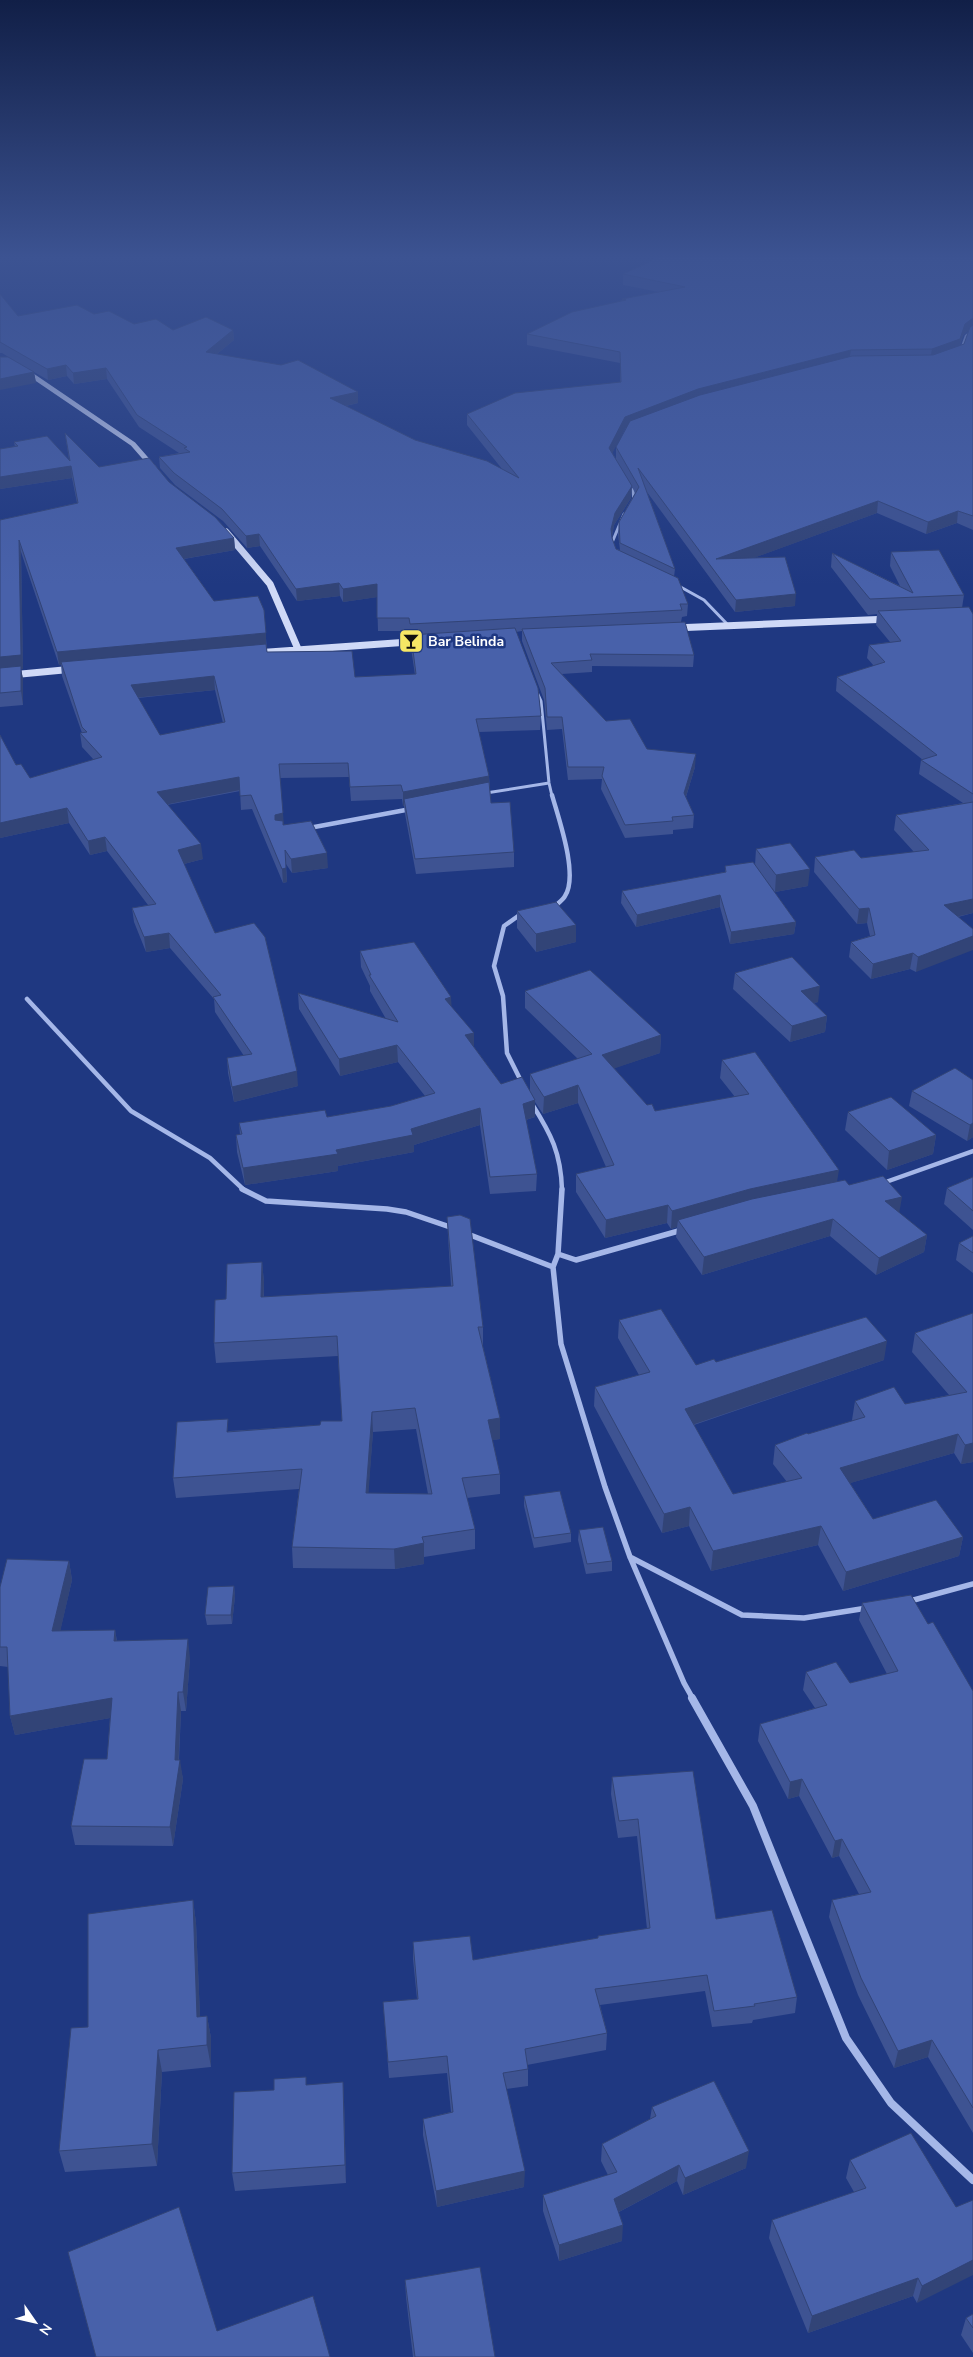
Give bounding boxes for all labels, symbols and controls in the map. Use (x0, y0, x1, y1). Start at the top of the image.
bar icon: Bar Belinda (398, 628, 424, 654)
place label: Bar Belinda (428, 632, 504, 651)
north arrow (10, 2297, 60, 2347)
text: N (35, 2319, 56, 2339)

